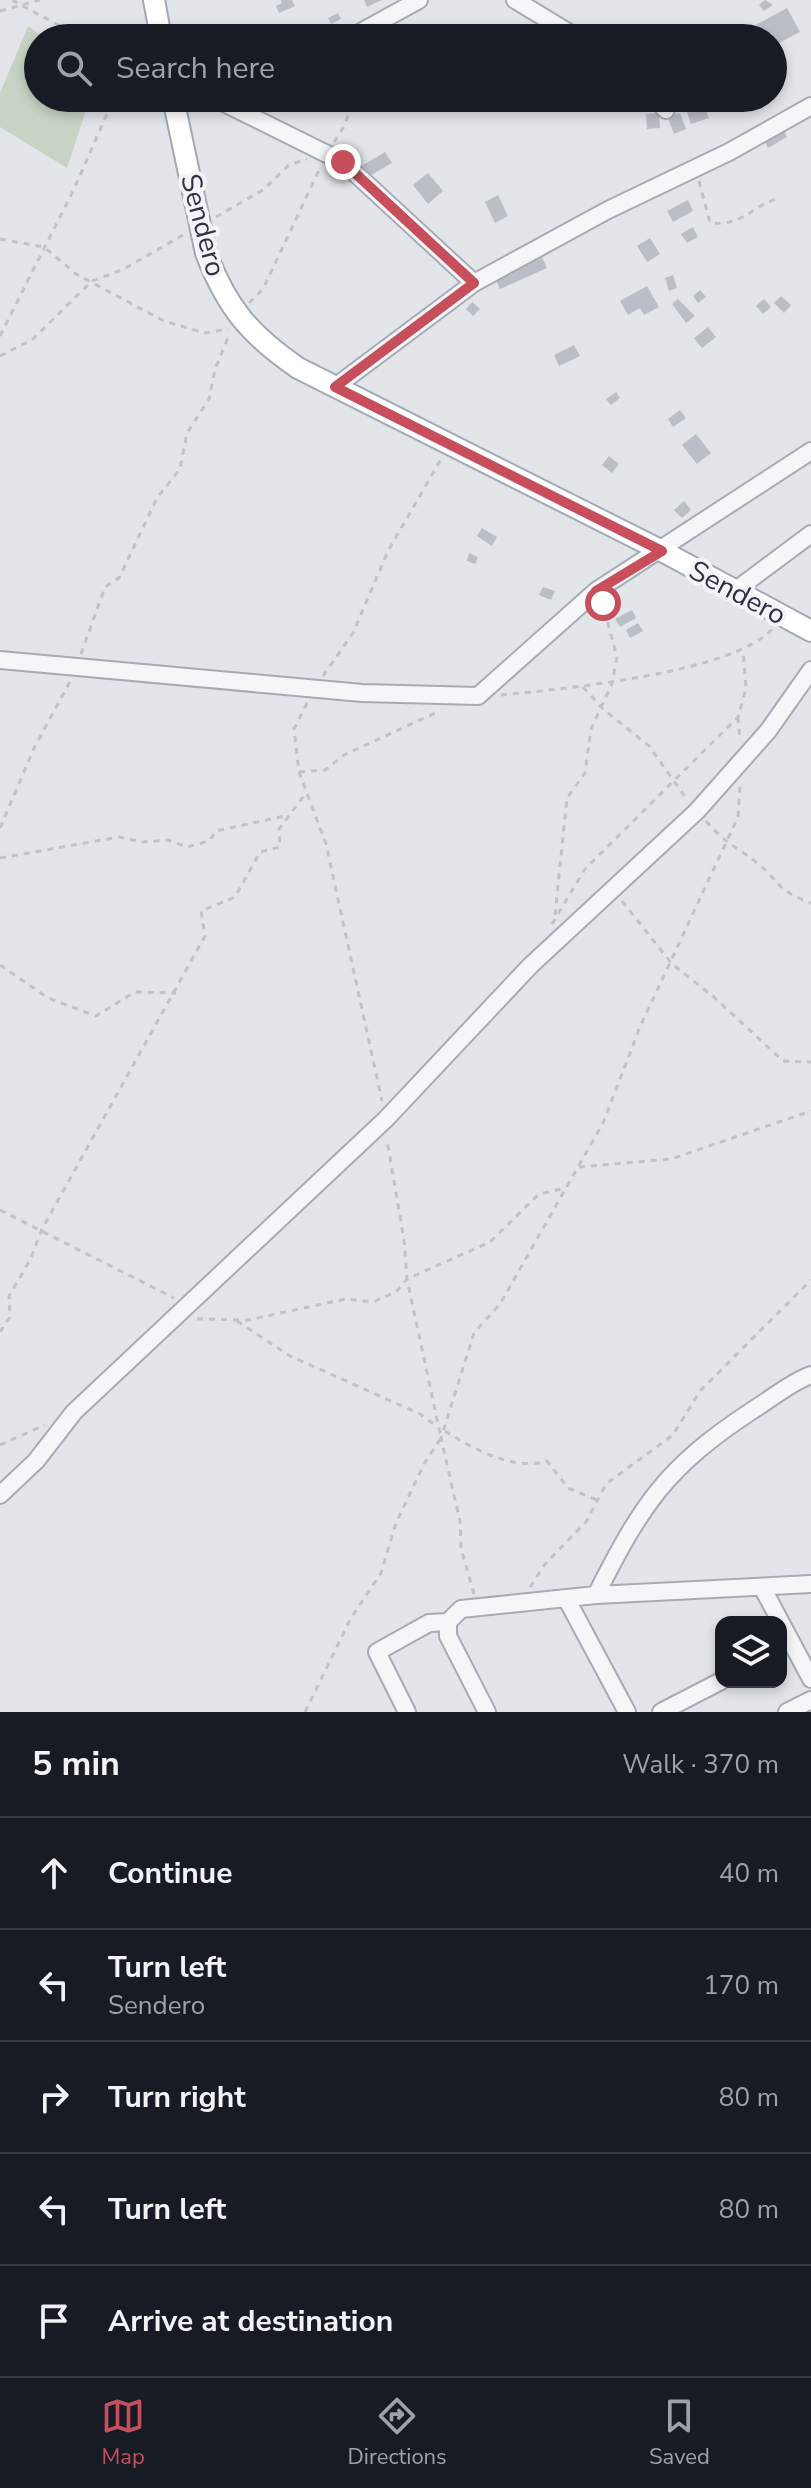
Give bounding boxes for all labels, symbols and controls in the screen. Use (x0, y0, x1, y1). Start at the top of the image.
search box (24, 24, 787, 112)
icon: search (52, 46, 96, 90)
text: Search here (116, 48, 275, 89)
route end (325, 144, 361, 180)
street label: Sendero (171, 170, 235, 281)
street label: Sendero (682, 552, 793, 634)
route start (585, 585, 621, 621)
map controls (715, 1616, 787, 1688)
button: layers (715, 1616, 787, 1688)
text: 5 min (32, 1741, 120, 1787)
text: Walk · 370 m (622, 1747, 779, 1782)
icon: ahead (32, 1851, 76, 1895)
text: Continue (108, 1853, 233, 1894)
text: 40 m (719, 1856, 779, 1891)
text: Turn left (108, 1947, 226, 1988)
icon: left (32, 1963, 76, 2007)
text: 170 m (703, 1968, 779, 2003)
text: Sendero (108, 1988, 205, 2023)
icon: right (32, 2075, 76, 2119)
text: Turn right (108, 2077, 246, 2118)
text: 80 m (719, 2080, 779, 2115)
icon: left (32, 2187, 76, 2231)
text: Turn left (108, 2189, 226, 2230)
text: 80 m (719, 2192, 779, 2227)
icon: arrive (32, 2299, 76, 2343)
text: Arrive at destination (108, 2301, 393, 2342)
tab: Map (101, 2394, 145, 2472)
tab: Directions (348, 2394, 447, 2472)
tab: Saved (649, 2394, 710, 2472)

